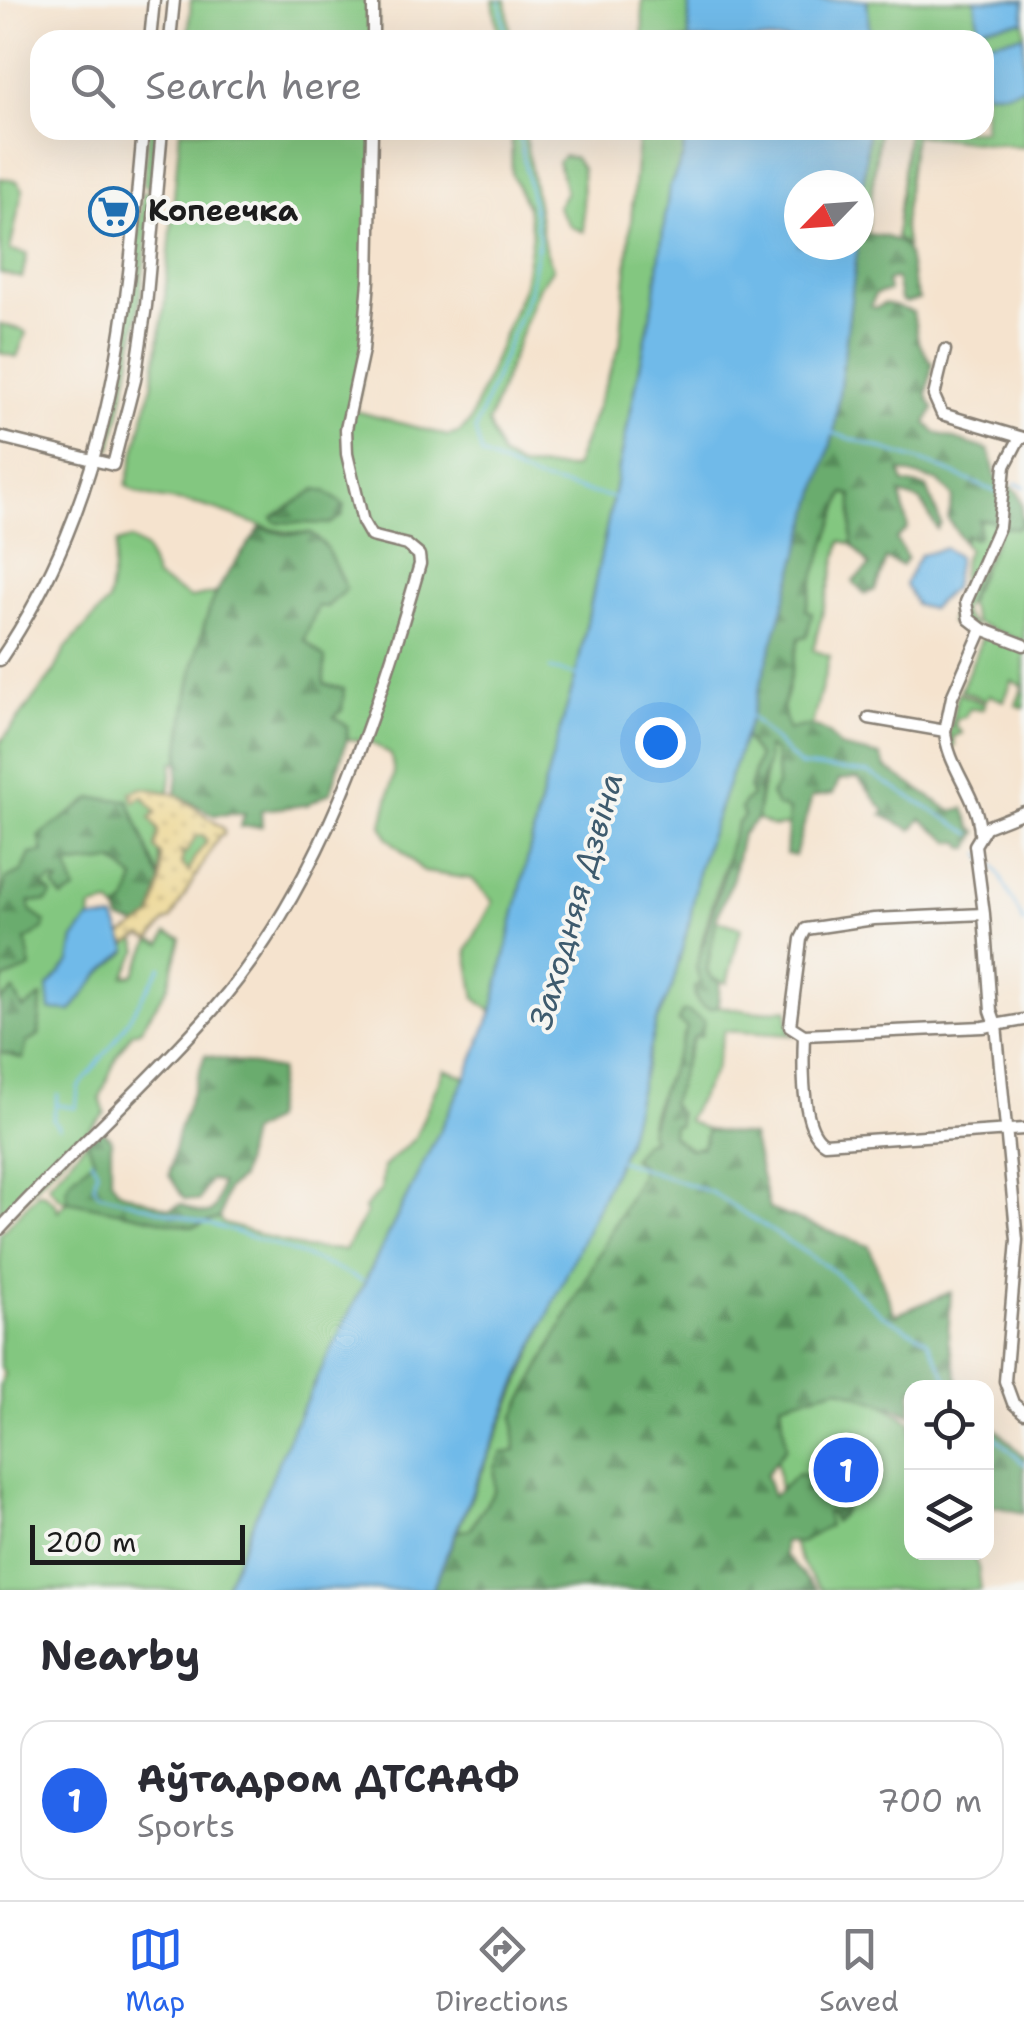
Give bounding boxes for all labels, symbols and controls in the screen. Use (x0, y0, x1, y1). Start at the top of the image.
search box (30, 30, 994, 140)
icon: search (65, 58, 120, 113)
text: Search here (145, 60, 362, 111)
north arrow (784, 170, 874, 260)
supermarket icon: Копеечка (87, 185, 139, 237)
place label: Копеечка (148, 190, 299, 231)
your location (635, 717, 686, 768)
water label: Заходняя Дзвіна (518, 768, 633, 1034)
map controls (904, 1380, 994, 1560)
button: locate (904, 1380, 994, 1470)
pin: 1 (814, 1432, 878, 1508)
button: layers (904, 1470, 994, 1560)
scale bar (30, 1520, 245, 1564)
text: 200 m (45, 1523, 136, 1561)
text: Nearby (40, 1627, 200, 1683)
text: Аўтадром ДТСААФ (137, 1753, 519, 1804)
text: 1 (67, 1779, 82, 1822)
text: 700 m (877, 1779, 982, 1822)
text: Sports (137, 1804, 235, 1847)
tab: Map (125, 1922, 185, 2020)
tab: Directions (436, 1922, 569, 2020)
tab: Saved (819, 1922, 899, 2020)

